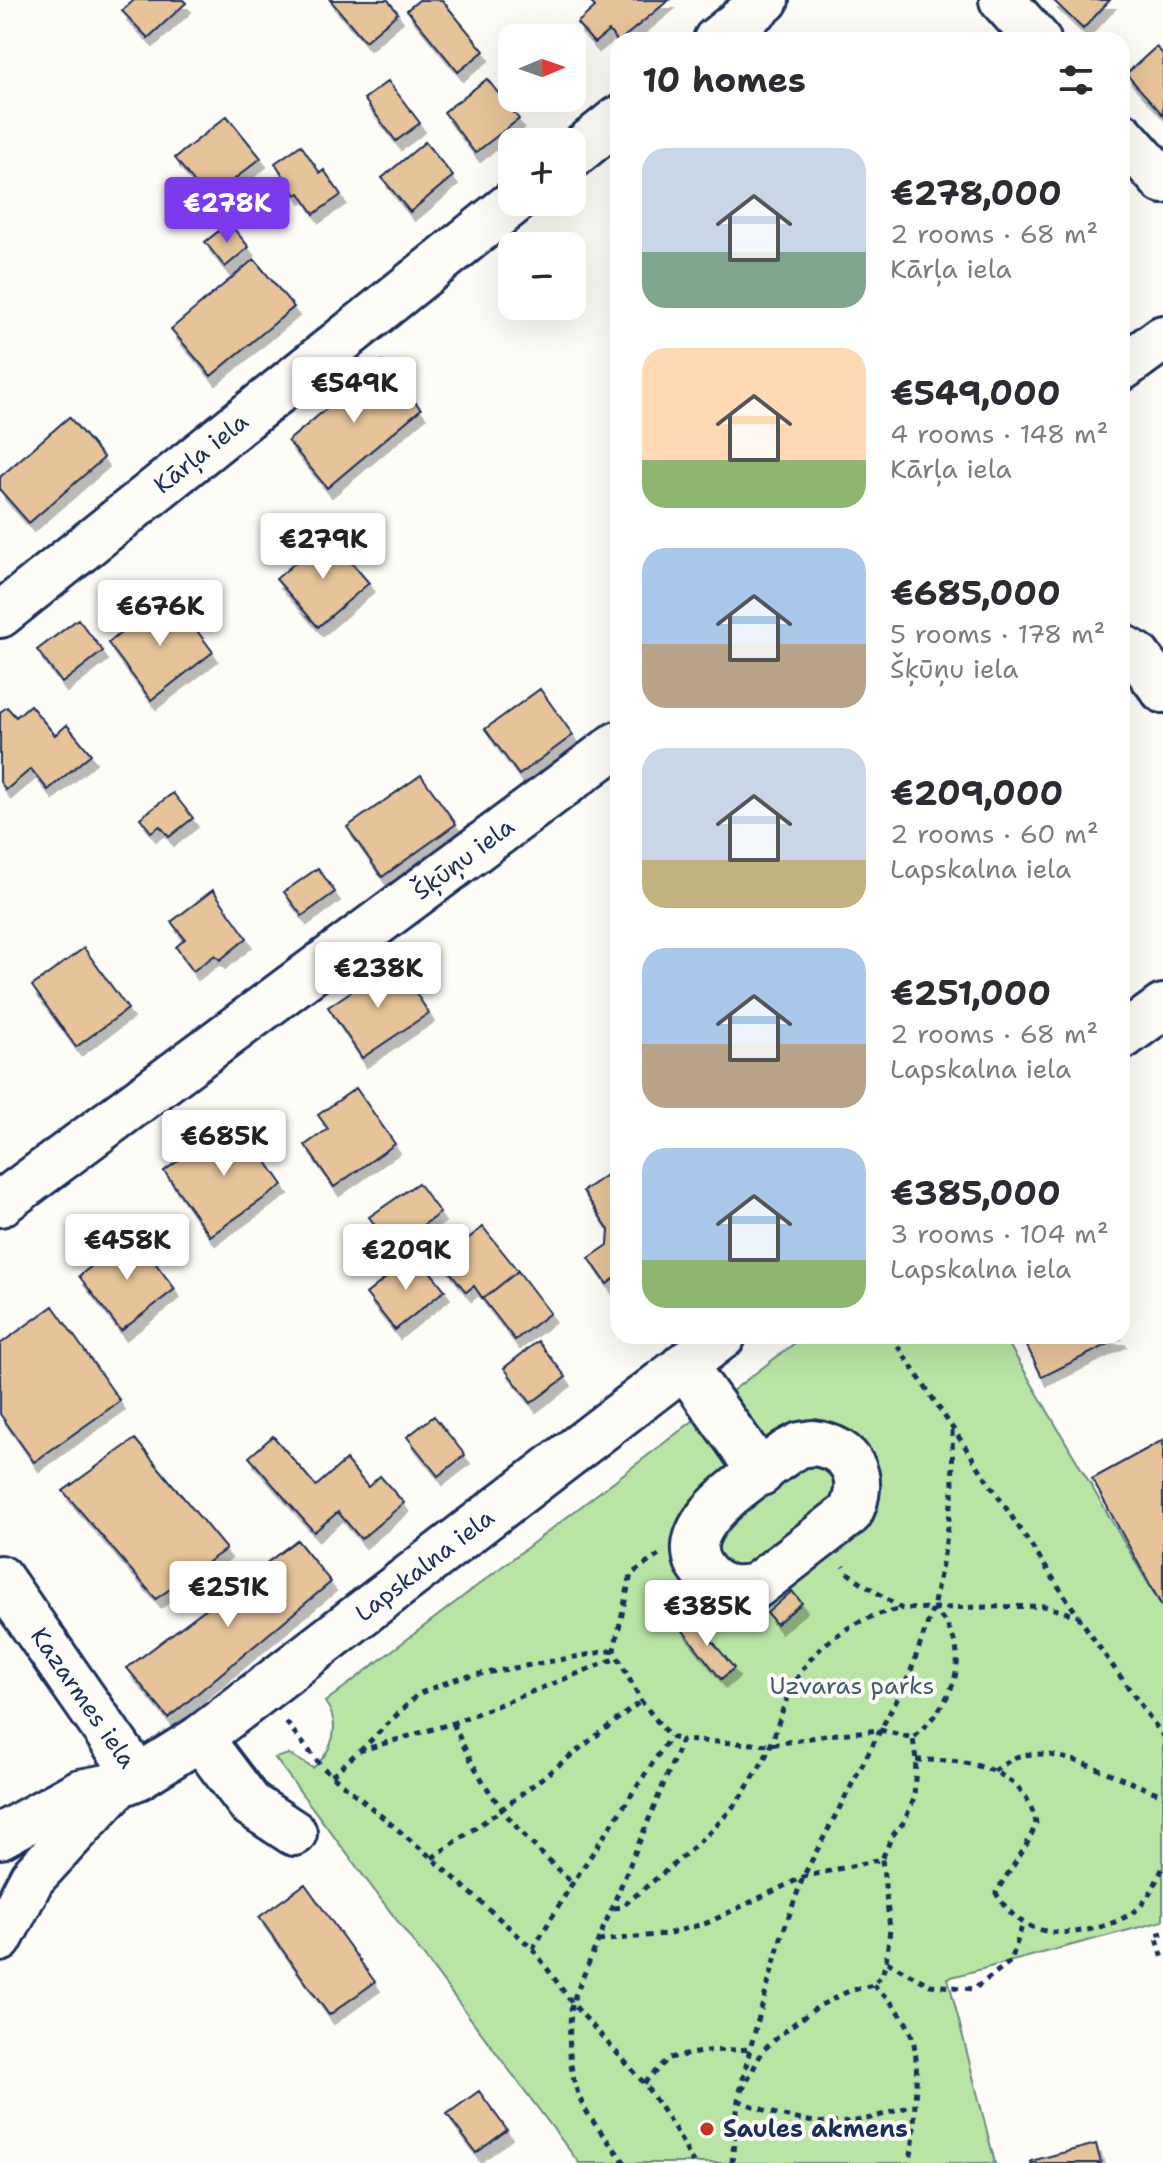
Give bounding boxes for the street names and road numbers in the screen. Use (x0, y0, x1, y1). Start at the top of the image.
street label: Kārļa iela (147, 406, 255, 501)
street label: Šķūņu iela (407, 811, 521, 907)
street label: Lapskalna iela (349, 1502, 501, 1629)
street label: Kazarmes iela (23, 1621, 143, 1775)

